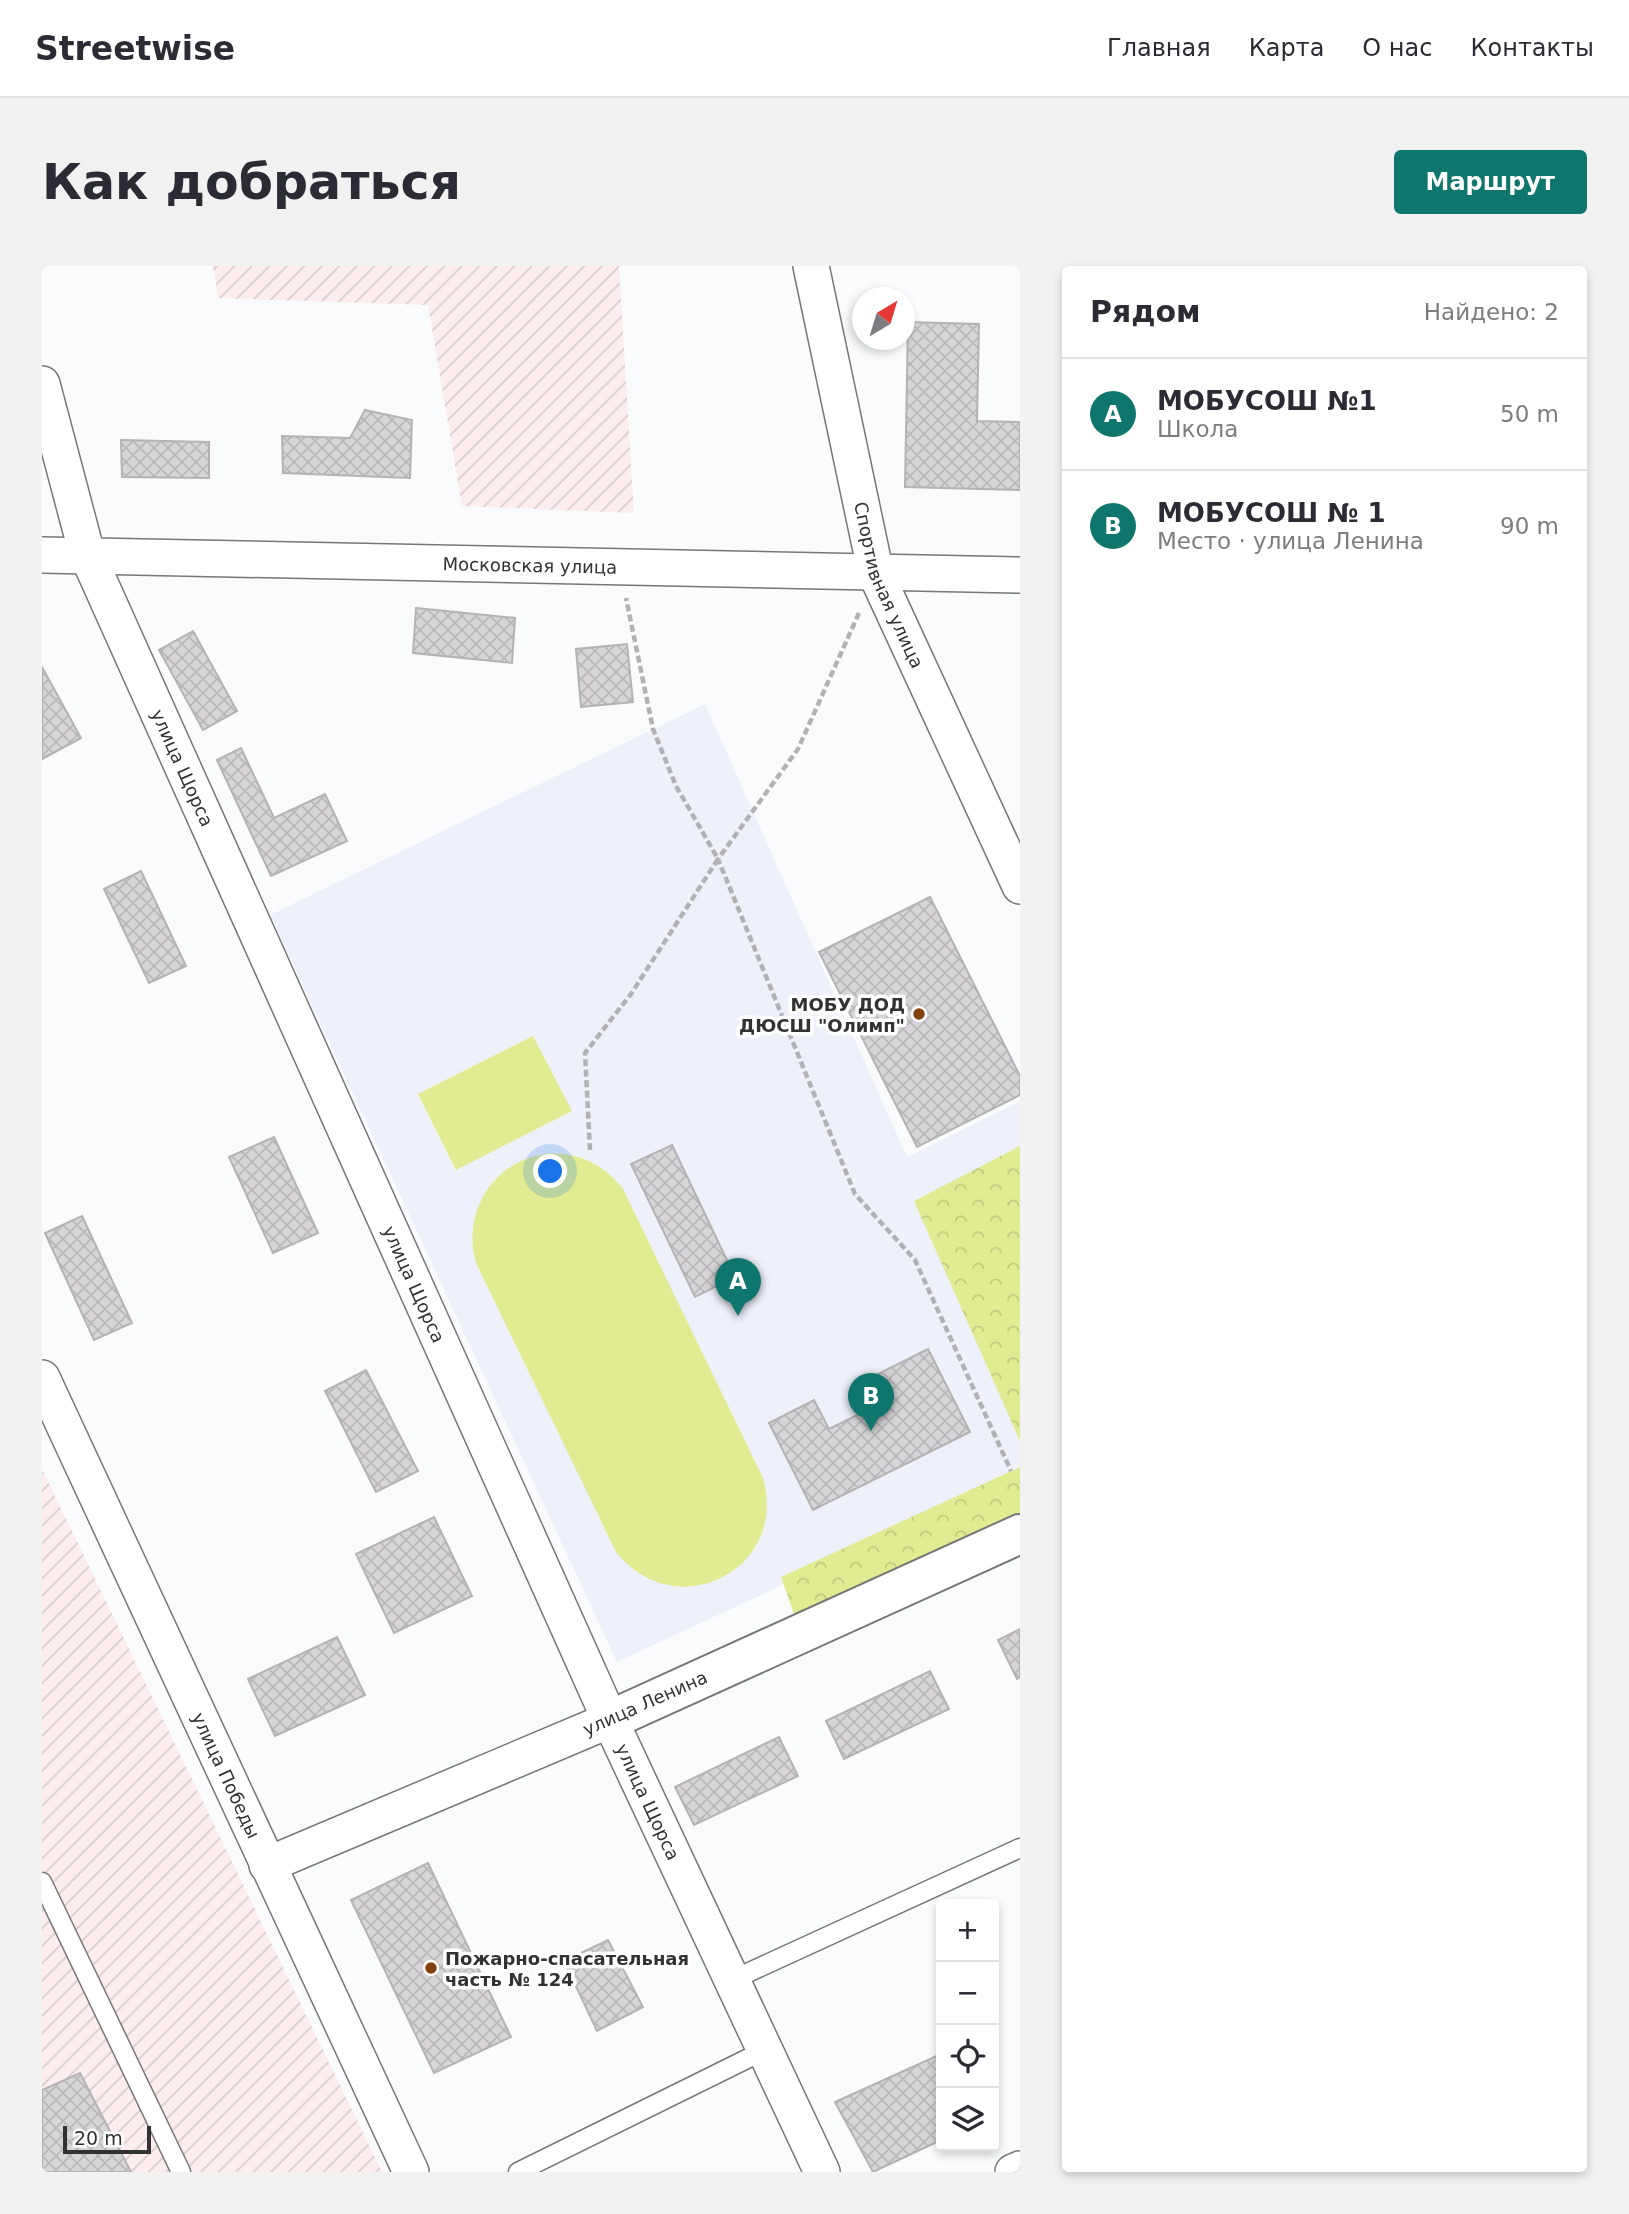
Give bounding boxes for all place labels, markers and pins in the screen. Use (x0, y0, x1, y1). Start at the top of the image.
place label: МОБУ ДОД ДЮСШ "Олимп" (739, 994, 905, 1036)
marker: МОБУ ДОД ДЮСШ "Олимп" (911, 1006, 927, 1022)
pin: A (715, 1258, 761, 1316)
pin: B (848, 1373, 894, 1431)
place label: Пожарно-спасательная часть № 124 (445, 1948, 689, 1990)
marker: Пожарно-спасательная часть № 124 (423, 1960, 439, 1976)

